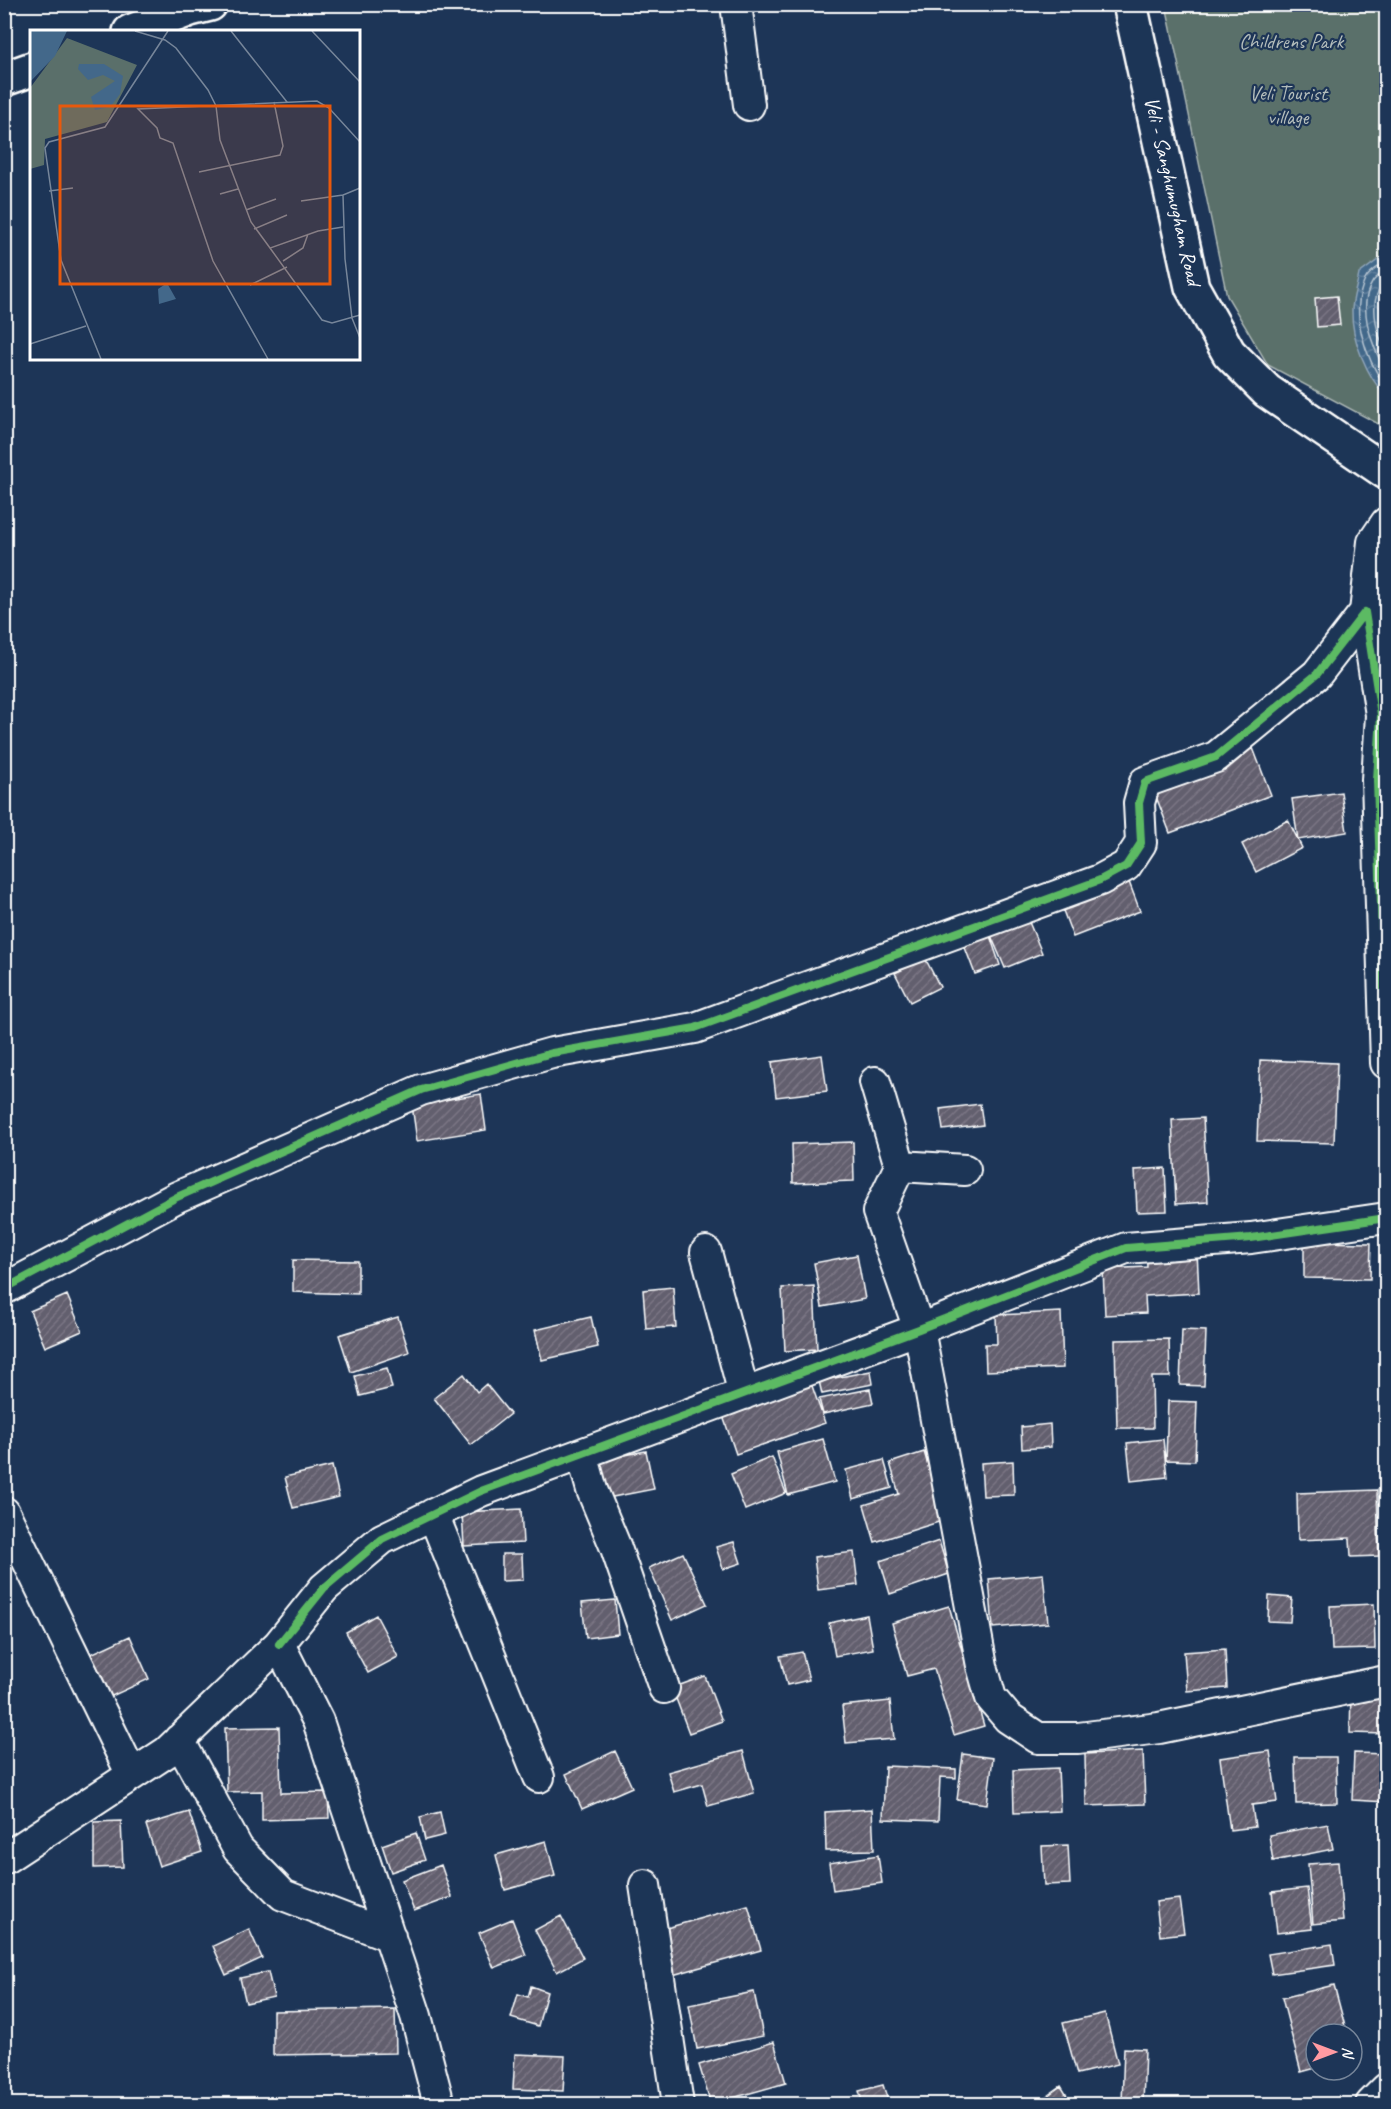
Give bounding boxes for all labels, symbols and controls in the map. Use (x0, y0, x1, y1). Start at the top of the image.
park label: Childrens Park (1239, 28, 1344, 54)
inset map (30, 30, 360, 360)
park label: Veli Tourist village (1249, 80, 1329, 130)
street label: Veli - Sanghumugham Road (1139, 94, 1208, 291)
north arrow (1304, 2022, 1364, 2082)
text: N (1338, 2047, 1358, 2060)

